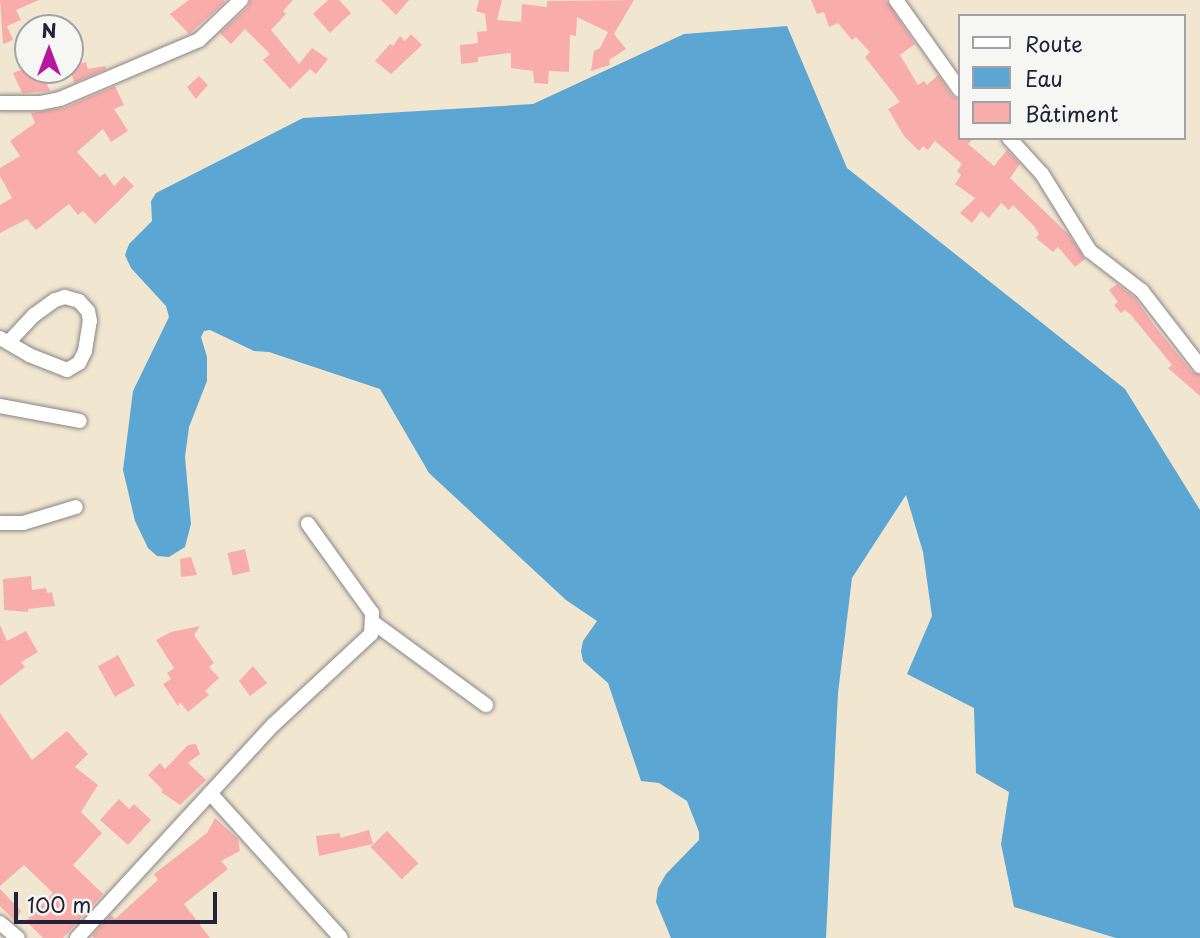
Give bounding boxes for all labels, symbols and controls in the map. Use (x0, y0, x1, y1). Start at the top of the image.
north arrow (14, 14, 84, 84)
legend (958, 14, 1186, 140)
text: N (41, 16, 57, 44)
text: Route (1025, 27, 1083, 59)
text: Eau (1025, 62, 1063, 94)
text: Bâtiment (1025, 97, 1118, 129)
scale bar (18, 878, 220, 922)
text: 100 m (27, 888, 91, 920)

